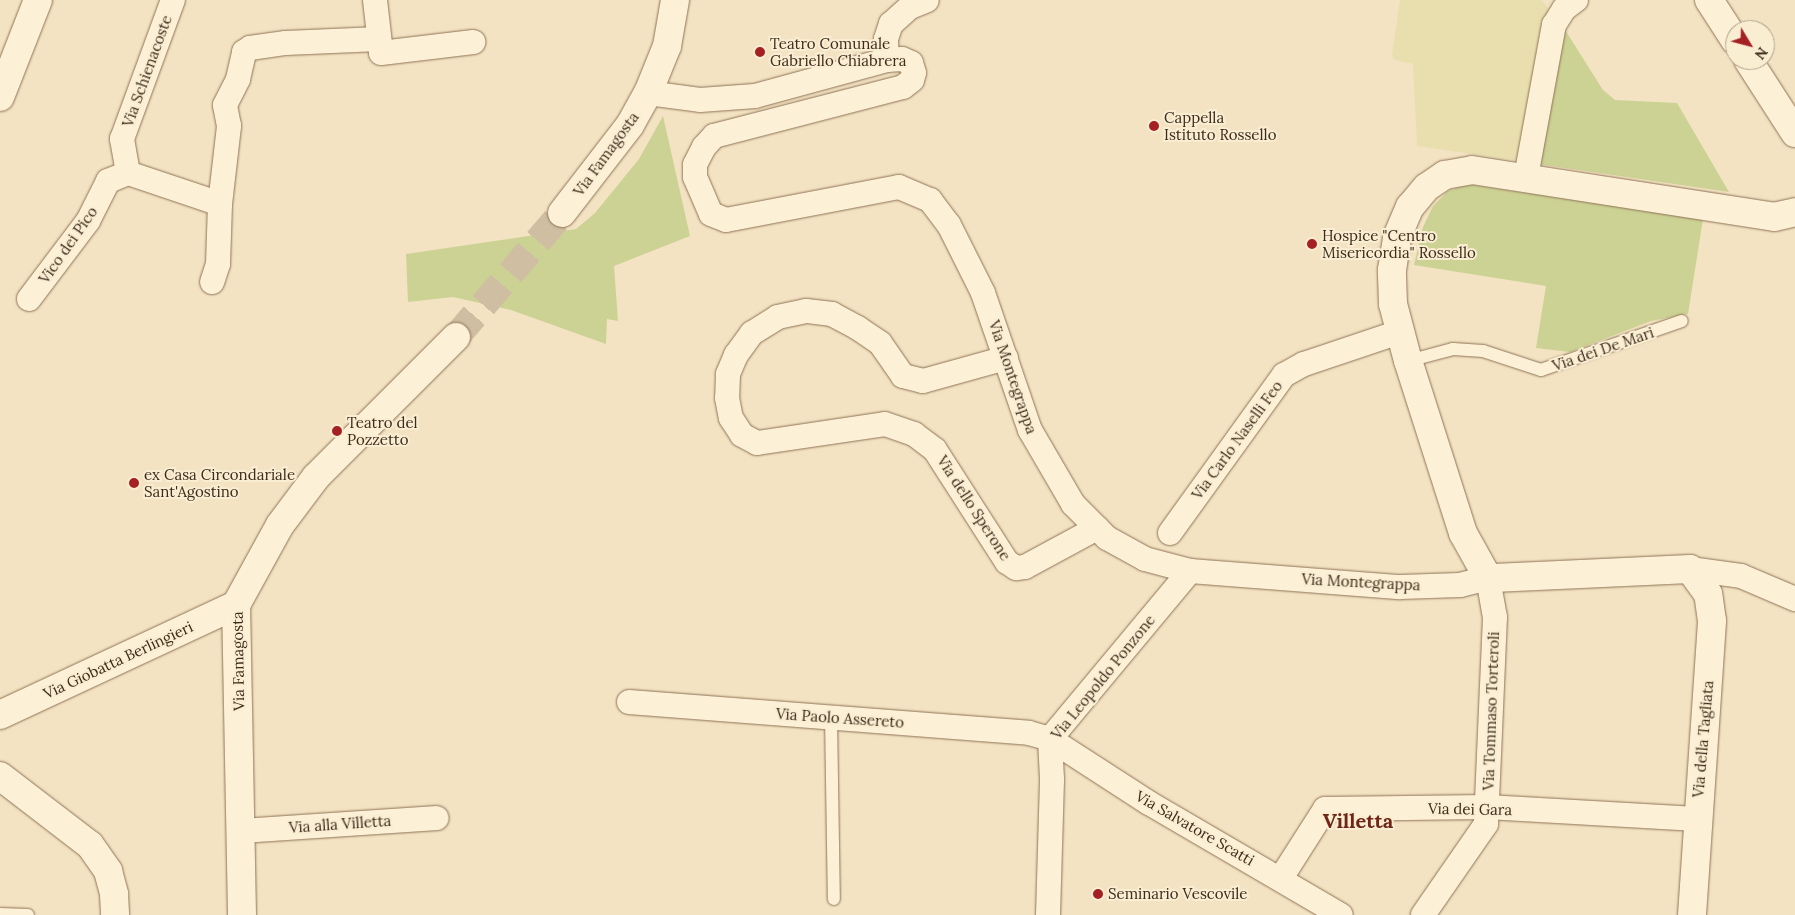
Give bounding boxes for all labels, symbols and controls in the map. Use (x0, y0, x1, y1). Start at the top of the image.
street label: Via Schienacoste (118, 13, 176, 129)
north arrow (1725, 20, 1775, 70)
place label: Teatro Comunale Gabriello Chiabrera (770, 34, 906, 69)
text: N (1751, 44, 1772, 63)
marker: Teatro Comunale Gabriello Chiabrera (754, 46, 766, 58)
street label: Via Famagosta (569, 108, 643, 200)
place label: Cappella Istituto Rossello (1164, 108, 1276, 143)
marker: Cappella Istituto Rossello (1148, 120, 1160, 132)
street label: Vico dei Pico (35, 203, 101, 287)
place label: Hospice "Centro Misericordia" Rossello (1322, 226, 1476, 261)
marker: Hospice "Centro Misericordia" Rossello (1306, 238, 1318, 250)
street label: Via Montegrappa (985, 318, 1041, 436)
street label: Via dei De Mari (1550, 323, 1656, 375)
street label: Via Carlo Naselli Feo (1188, 377, 1286, 503)
place label: Teatro del Pozzetto (347, 413, 418, 448)
marker: Teatro del Pozzetto (331, 425, 343, 437)
street label: Via dello Sperone (933, 452, 1015, 564)
place label: ex Casa Circondariale Sant'Agostino (144, 465, 295, 500)
marker: ex Casa Circondariale Sant'Agostino (128, 477, 140, 489)
street label: Via Montegrappa (1301, 570, 1421, 594)
street label: Via Famagosta (228, 611, 248, 711)
street label: Via Leopoldo Ponzone (1047, 611, 1159, 743)
street label: Via Giobatta Berlingieri (40, 617, 196, 703)
street label: Via Tommaso Torteroli (1479, 631, 1503, 791)
street label: Via della Tagliata (1689, 680, 1717, 798)
street label: Via Paolo Assereto (775, 705, 905, 731)
street label: Via Salvatore Scatti (1133, 787, 1257, 869)
street label: Via dei Gara (1428, 799, 1512, 819)
district label: Villetta (1323, 808, 1393, 832)
street label: Via alla Villetta (288, 811, 392, 837)
place label: Seminario Vescovile (1108, 885, 1247, 903)
marker: Seminario Vescovile (1092, 888, 1104, 900)

